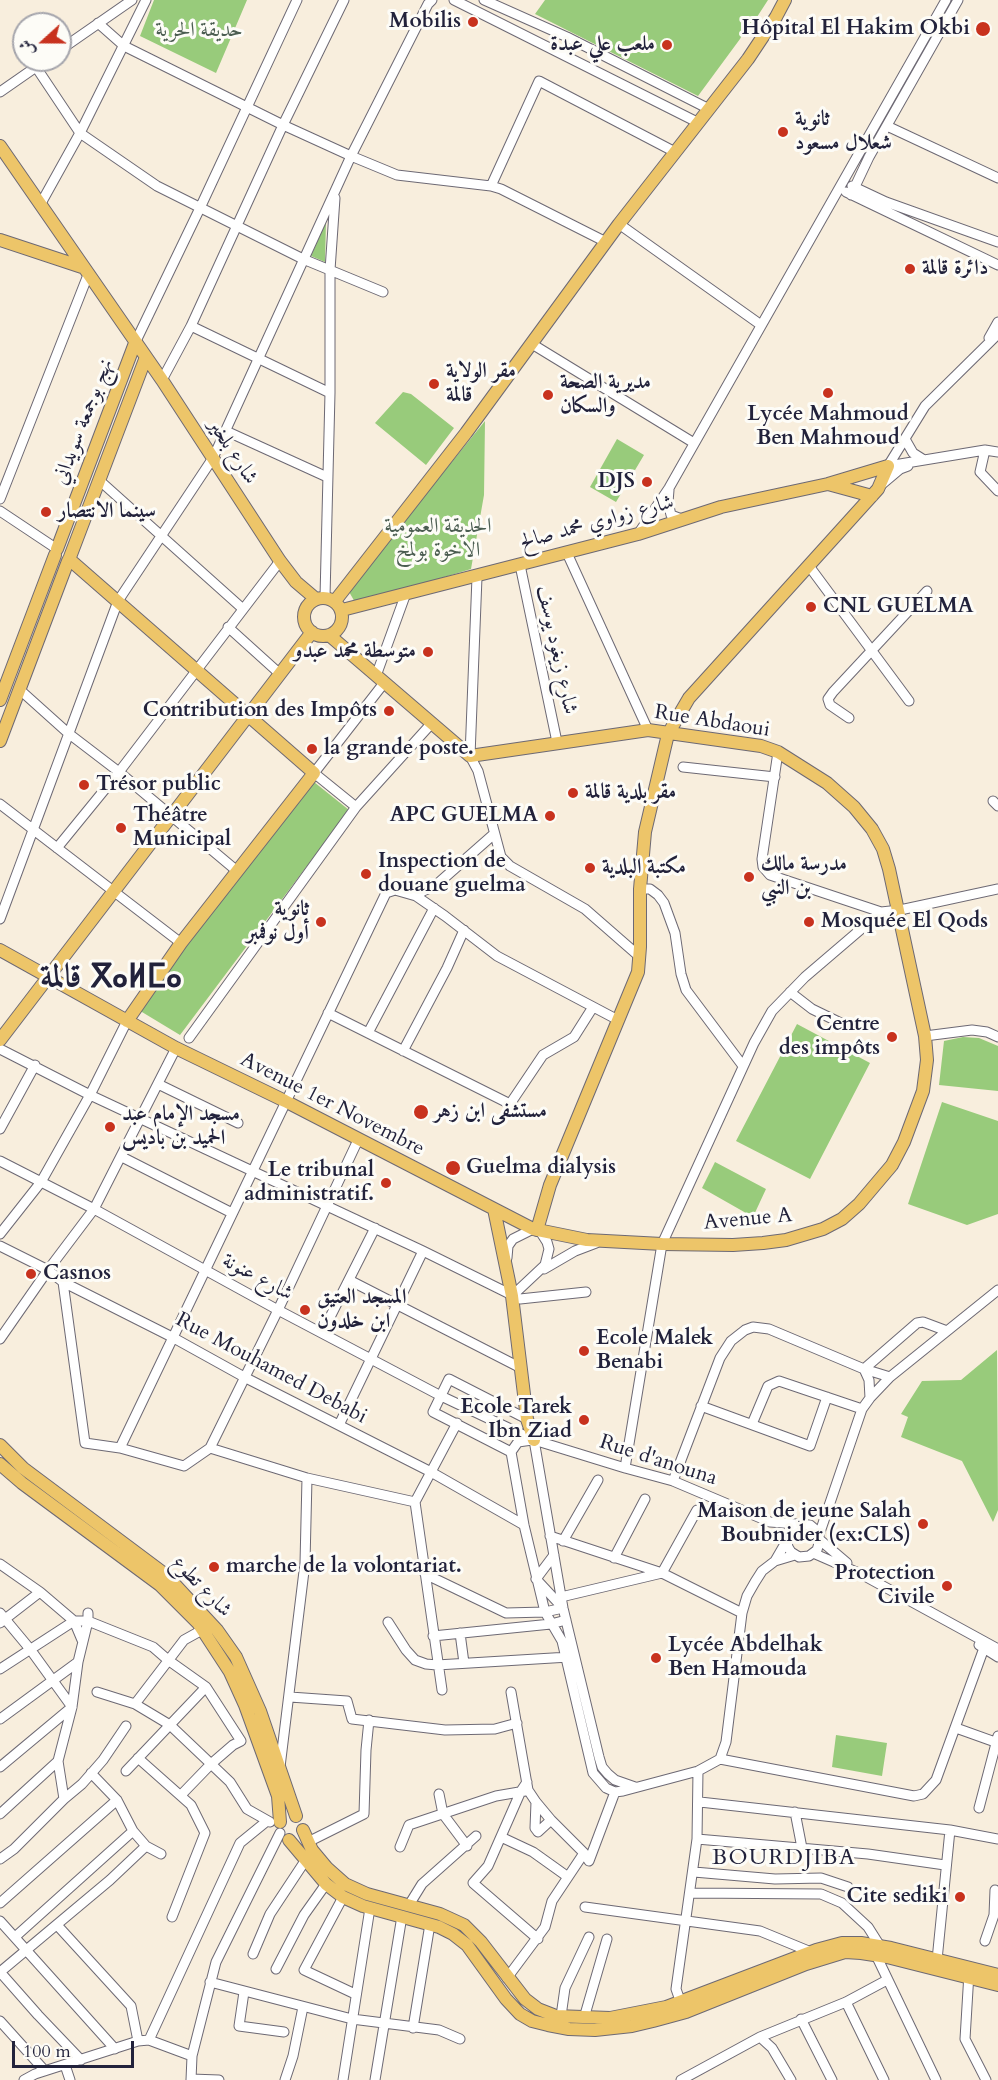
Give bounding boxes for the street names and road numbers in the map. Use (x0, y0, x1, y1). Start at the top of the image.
street label: نهج بوجمعة سويداني (48, 356, 120, 488)
street label: شارع بلخير (202, 415, 262, 489)
street label: شارع زواوي محمد صالح (517, 490, 677, 556)
street label: شارع زيغود يوسف (530, 583, 582, 717)
street label: Rue Abdaoui (652, 700, 772, 744)
street label: Avenue 1er Novembre (236, 1048, 428, 1162)
street label: Avenue A (703, 1204, 793, 1236)
street label: شارع عنونة (217, 1249, 297, 1307)
street label: Rue Mouhamed Debabi (171, 1308, 371, 1430)
street label: Rue d'anouna (596, 1430, 720, 1492)
street label: شارع تطوع (165, 1551, 237, 1623)

